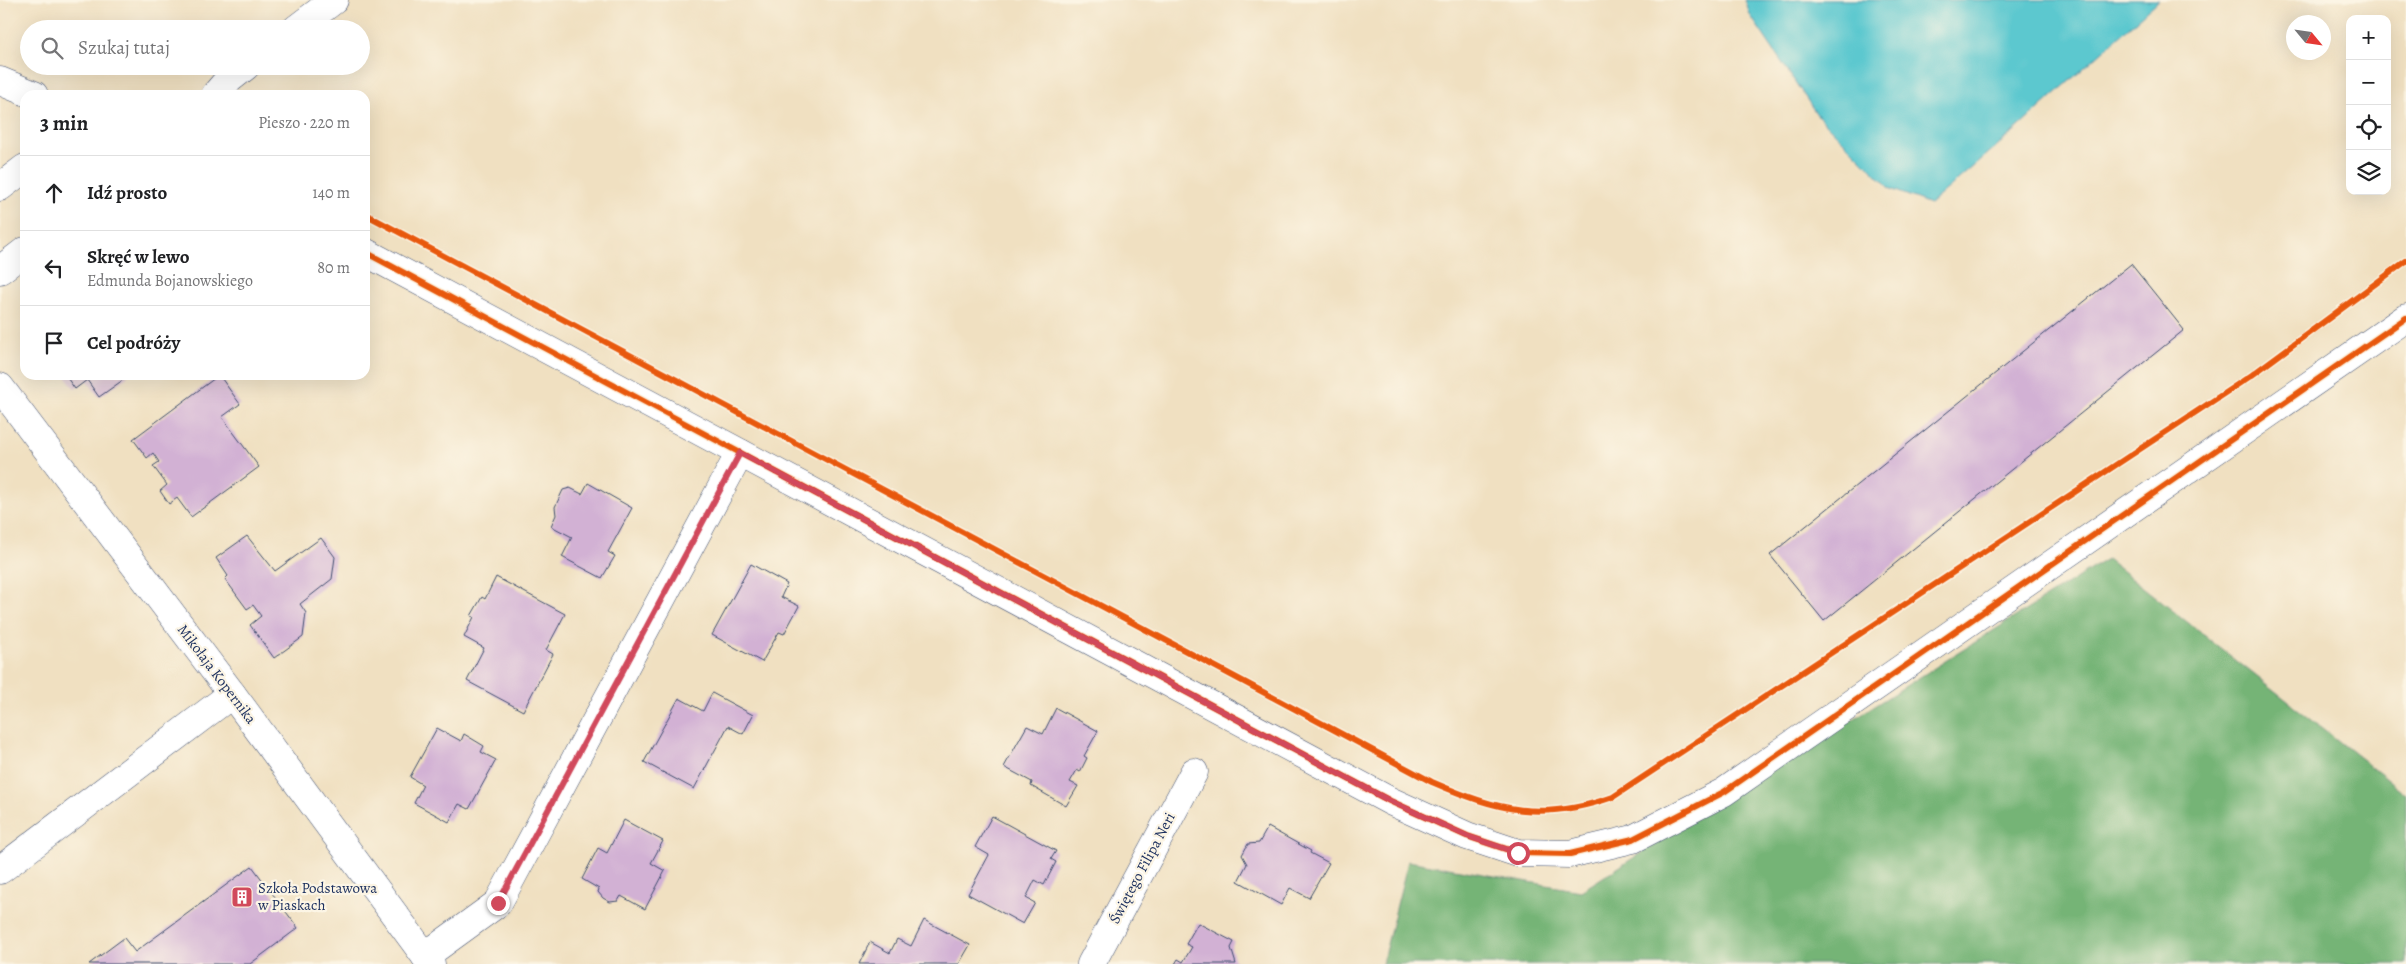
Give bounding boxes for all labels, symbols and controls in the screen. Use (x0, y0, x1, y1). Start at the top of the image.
north arrow (2286, 15, 2331, 60)
map controls (2346, 15, 2391, 195)
button: + (2346, 15, 2391, 60)
search box (20, 20, 370, 75)
icon: search (38, 34, 66, 62)
text: Szukaj tutaj (78, 35, 170, 61)
button: − (2346, 60, 2391, 105)
button: locate (2346, 105, 2391, 150)
text: 3 min (40, 109, 88, 137)
text: Pieszo · 220 m (258, 112, 350, 134)
button: layers (2346, 150, 2391, 195)
icon: ahead (40, 179, 68, 207)
text: Idź prosto (87, 180, 167, 206)
text: 140 m (312, 182, 350, 204)
text: Skręć w lewo (87, 244, 190, 270)
icon: left (40, 254, 68, 282)
text: 80 m (317, 257, 350, 279)
text: Edmunda Bojanowskiego (87, 270, 253, 292)
icon: arrive (40, 329, 68, 357)
text: Cel podróży (87, 330, 180, 356)
street label: Mikołaja Kopernika (173, 620, 261, 728)
street label: Świętego Filipa Neri (1104, 809, 1180, 927)
route start (1507, 842, 1530, 865)
place label: Szkoła Podstawowa w Piaskach (257, 878, 377, 915)
building icon: Szkoła Podstawowa w Piaskach (230, 885, 254, 909)
route end (487, 892, 510, 915)

